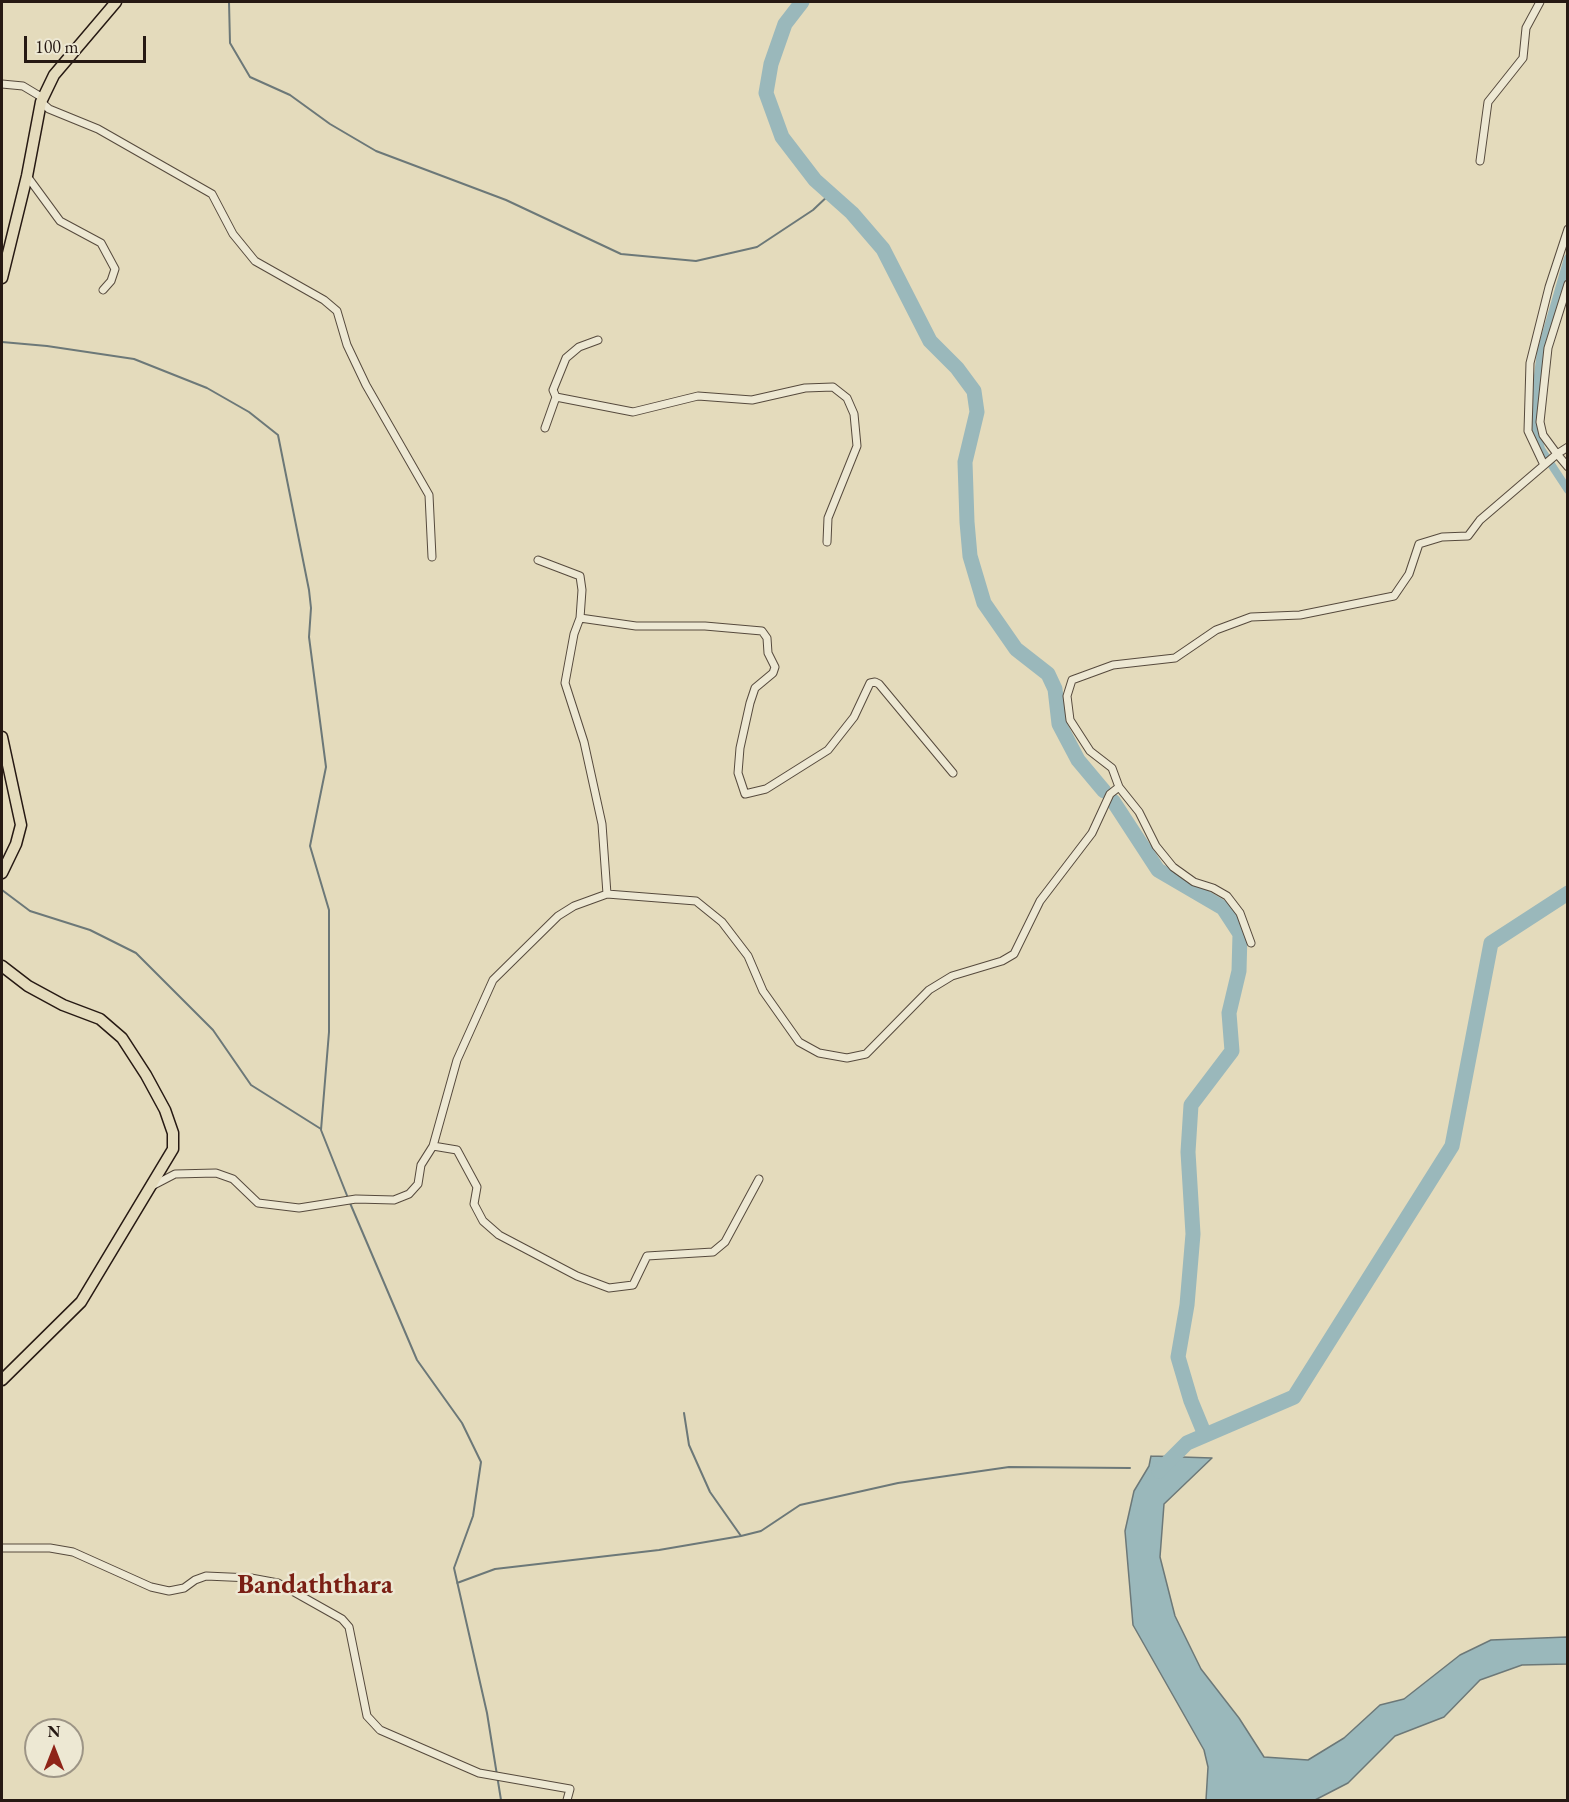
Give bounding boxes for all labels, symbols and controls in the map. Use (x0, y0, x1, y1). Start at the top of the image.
scale bar (27, 24, 148, 62)
text: 100 m (35, 35, 79, 58)
district label: Bandaththara (237, 1570, 393, 1602)
north arrow (24, 1718, 84, 1778)
text: N (48, 1721, 60, 1742)

